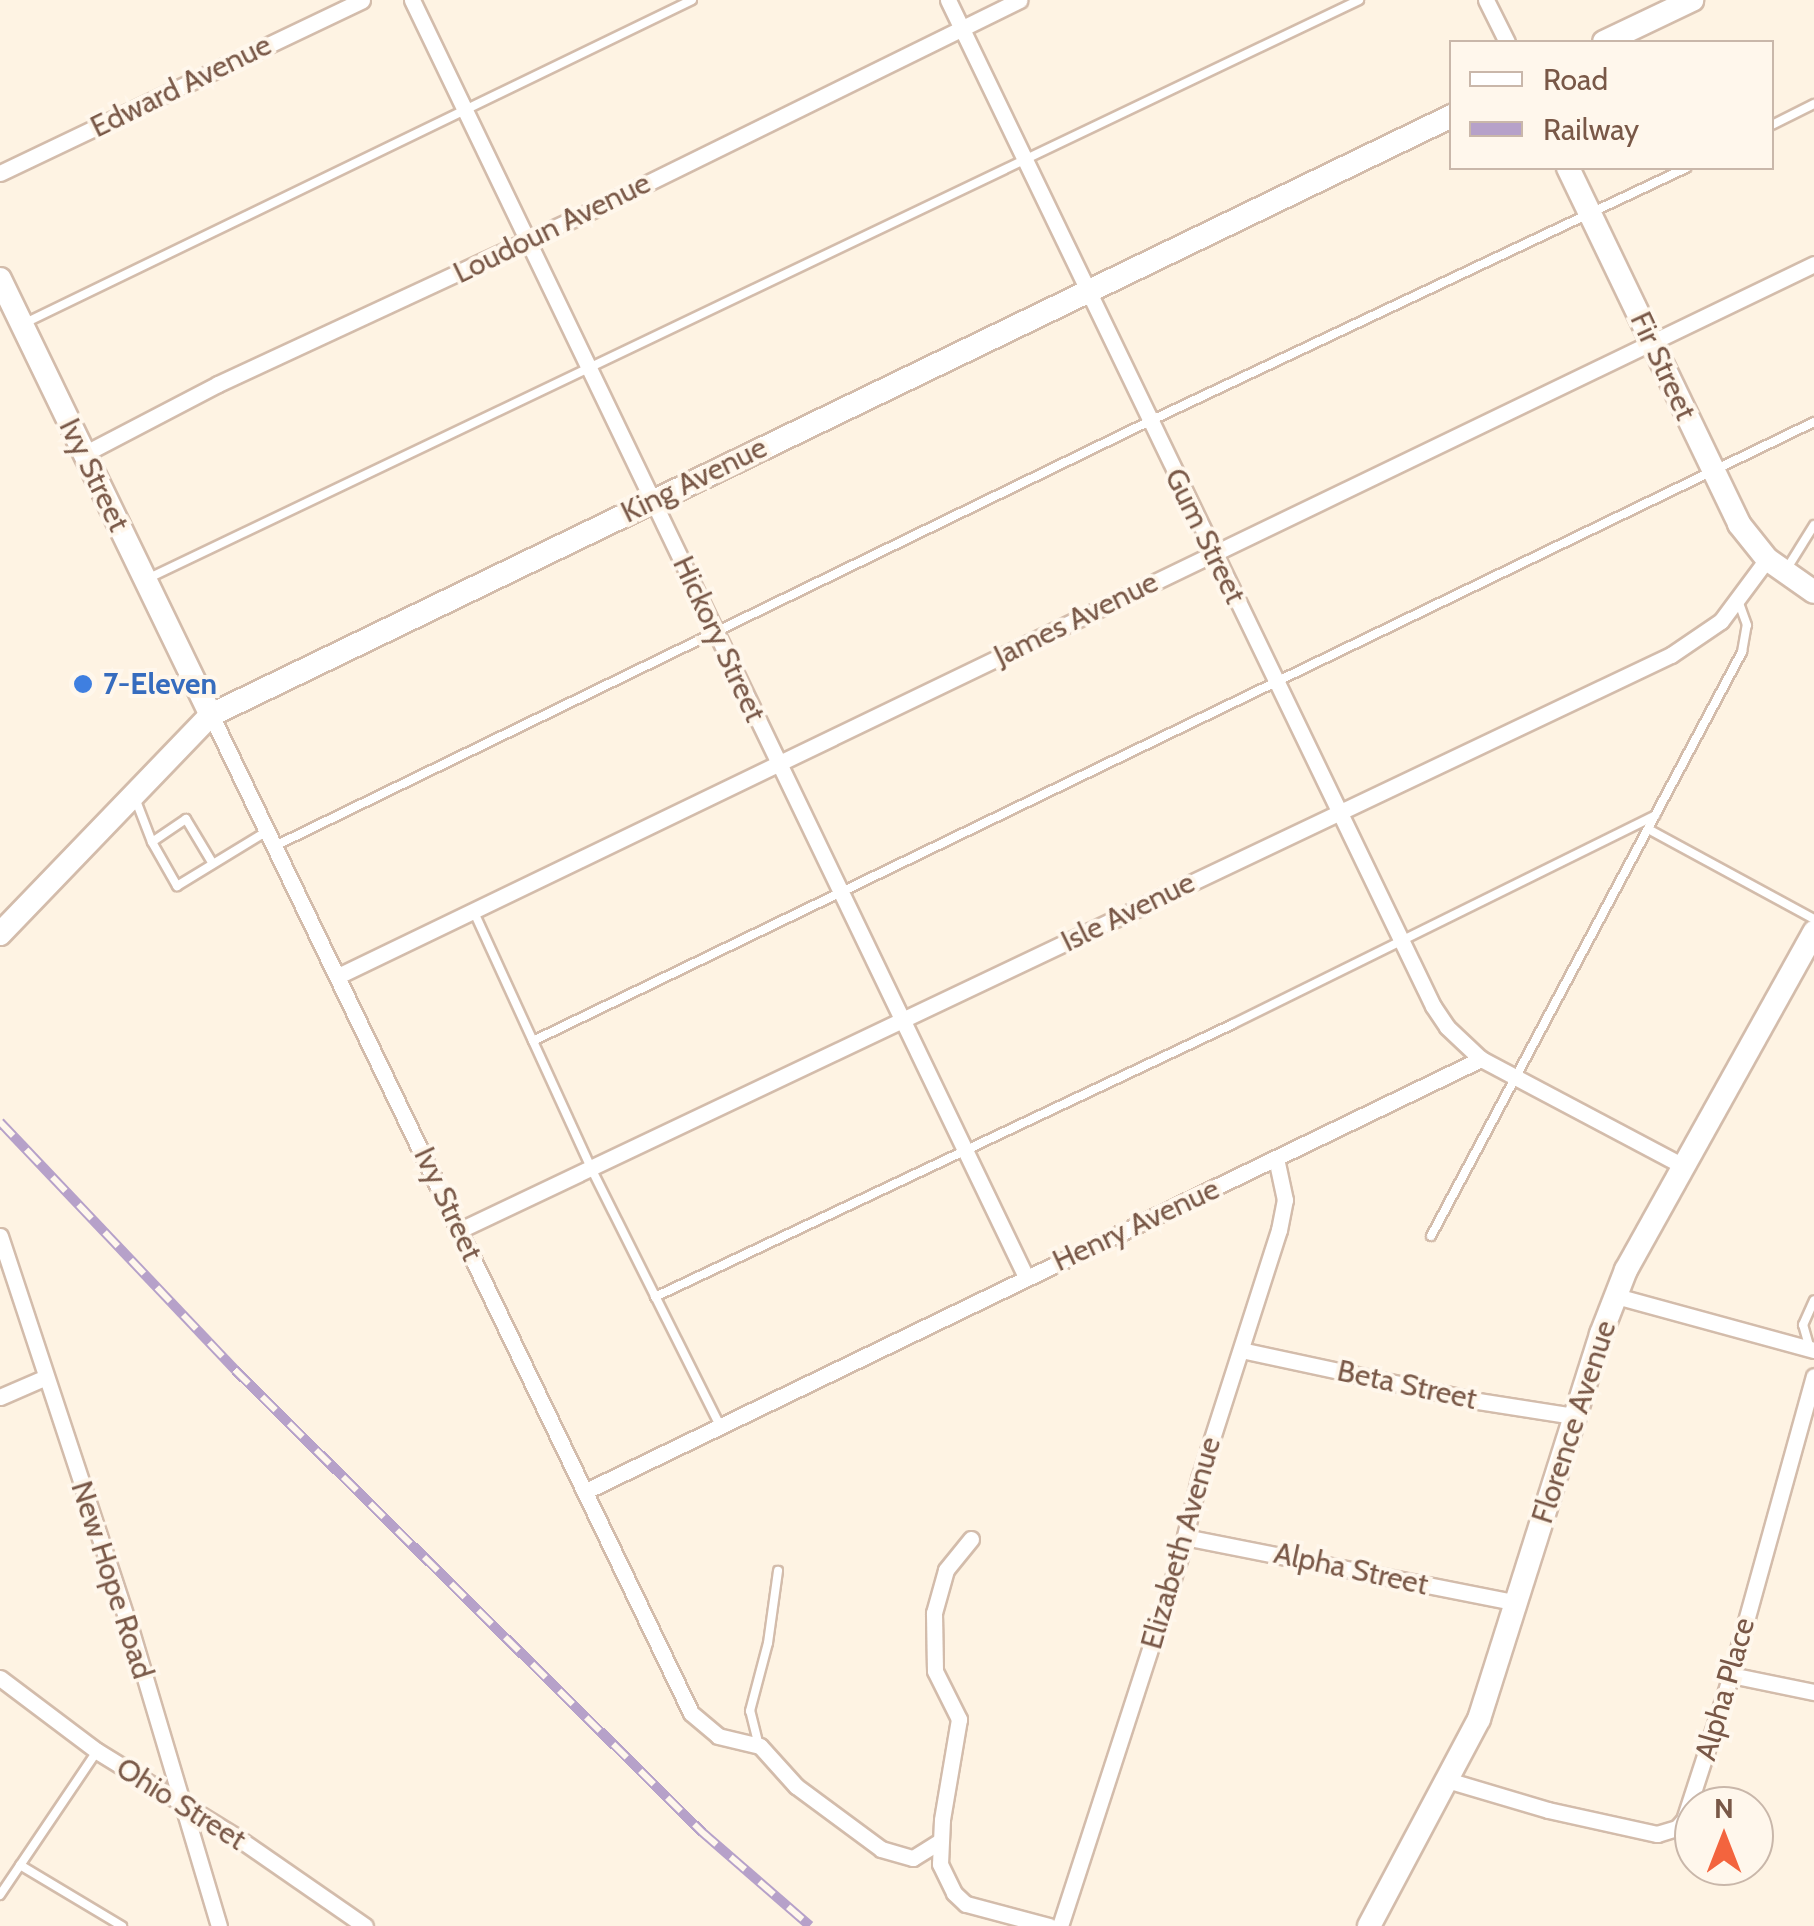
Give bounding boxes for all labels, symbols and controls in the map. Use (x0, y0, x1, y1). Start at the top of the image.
street label: Edward Avenue (85, 27, 277, 145)
legend (1449, 40, 1774, 170)
text: Road (1543, 61, 1608, 98)
text: Railway (1543, 111, 1639, 148)
street label: Loudoun Avenue (448, 165, 656, 291)
street label: Fir Street (1622, 306, 1704, 426)
street label: Ivy Street (51, 413, 137, 537)
street label: King Avenue (615, 429, 773, 531)
street label: Gum Street (1157, 463, 1253, 609)
street label: Hickory Street (665, 550, 773, 728)
street label: James Avenue (988, 564, 1164, 674)
place label: 7-Eleven (103, 666, 217, 702)
marker: 7-Eleven (72, 673, 94, 695)
street label: Isle Avenue (1055, 864, 1201, 960)
street label: Ivy Street (406, 1141, 490, 1267)
street label: Henry Avenue (1047, 1171, 1225, 1279)
street label: Florence Avenue (1524, 1316, 1624, 1528)
street label: Beta Street (1334, 1353, 1480, 1417)
street label: Elizabeth Avenue (1134, 1433, 1228, 1653)
street label: New Hope Road (63, 1477, 161, 1683)
street label: Alpha Street (1271, 1535, 1431, 1603)
street label: Alpha Place (1687, 1614, 1763, 1764)
street label: Ohio Street (110, 1750, 252, 1858)
north arrow (1674, 1786, 1774, 1886)
text: N (1714, 1791, 1734, 1825)

